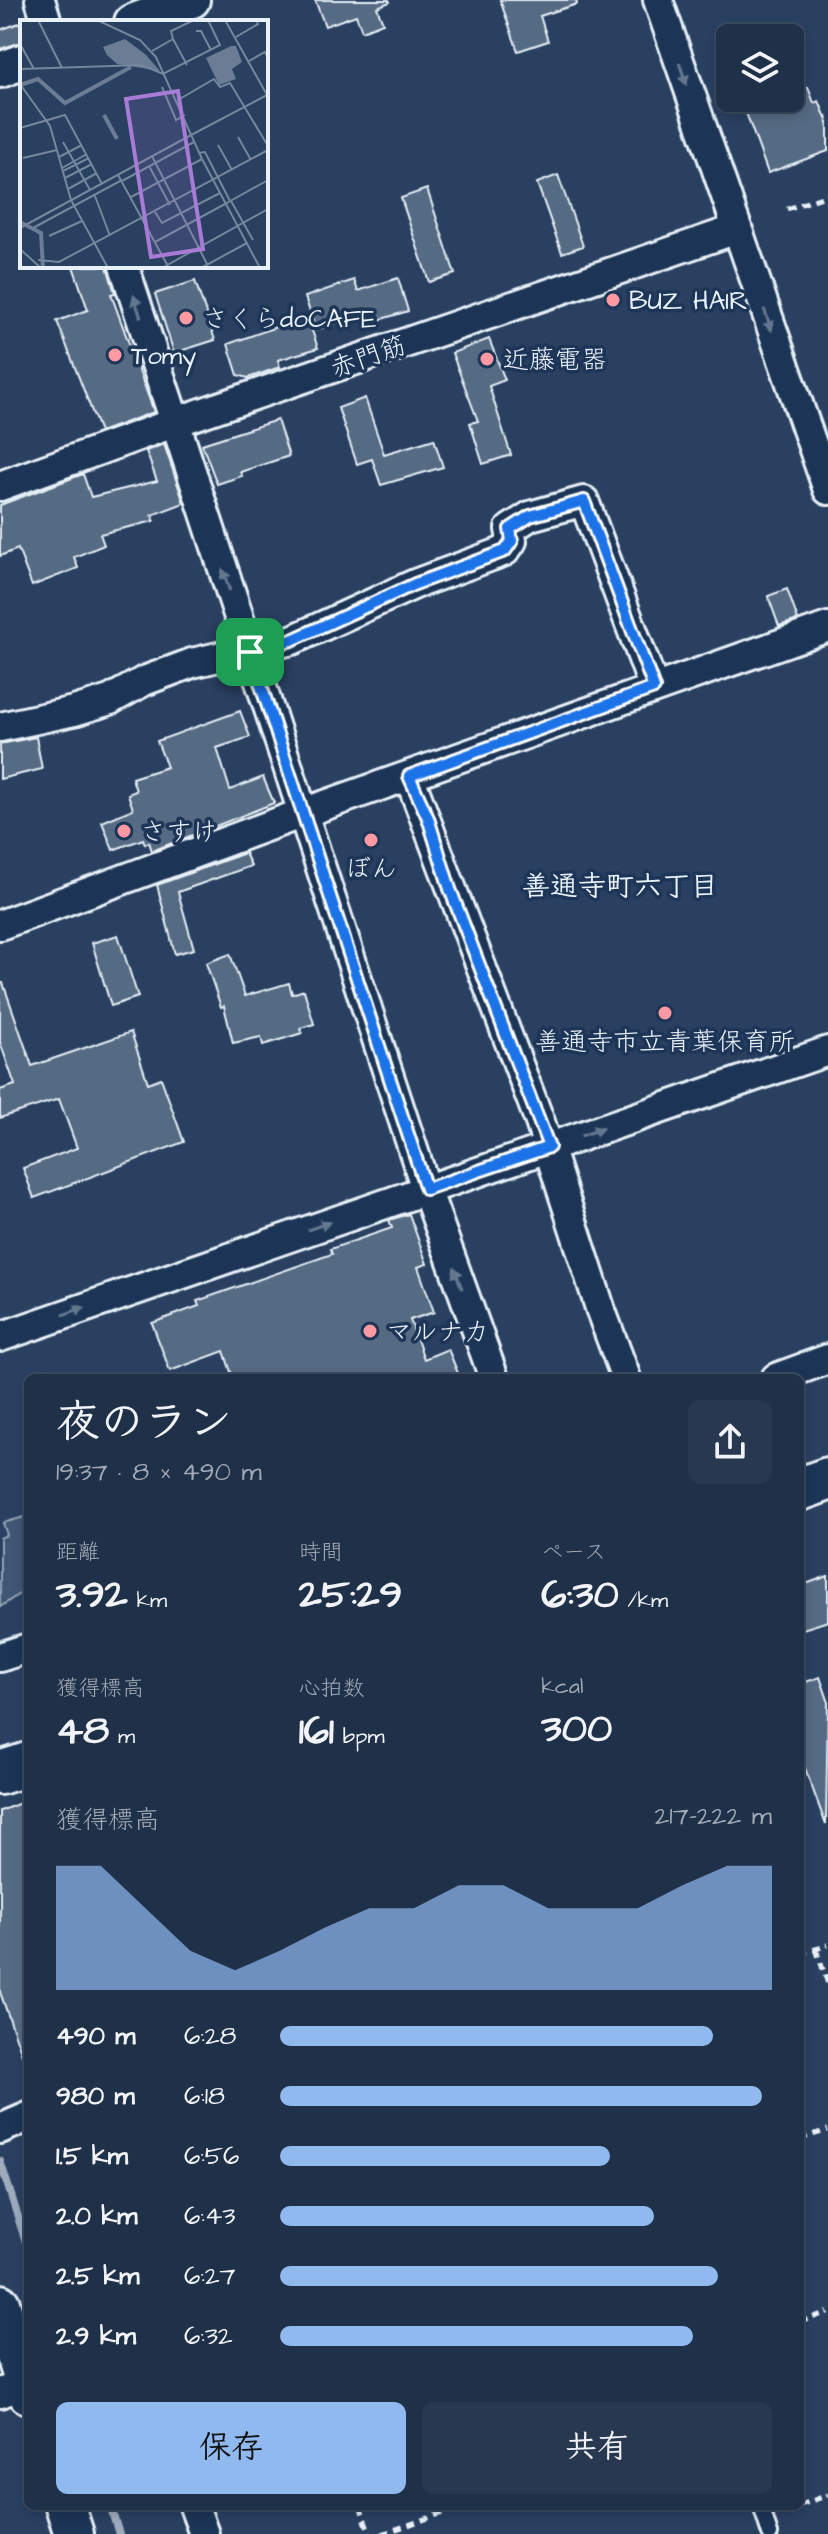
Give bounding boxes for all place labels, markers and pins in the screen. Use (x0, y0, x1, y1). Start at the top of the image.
place label: BUZ HAIR (629, 283, 748, 319)
marker: BUZ HAIR (604, 291, 622, 309)
place label: さくらdoCAFE (202, 301, 376, 337)
marker: さくらdoCAFE (177, 309, 195, 327)
place label: Tomy (131, 338, 196, 376)
place label: 近藤電器 (503, 342, 607, 378)
marker: Tomy (106, 346, 124, 364)
marker: 近藤電器 (478, 350, 496, 368)
pin (216, 618, 284, 686)
place label: さすけ (140, 814, 217, 850)
marker: さすけ (115, 822, 133, 840)
marker: ぼん (362, 831, 380, 849)
place label: ぼん (345, 851, 397, 887)
marker: 善通寺市立青葉保育所 (656, 1004, 674, 1022)
place label: 善通寺市立青葉保育所 (535, 1024, 795, 1060)
place label: マルナカ (386, 1314, 489, 1350)
marker: マルナカ (361, 1322, 379, 1340)

